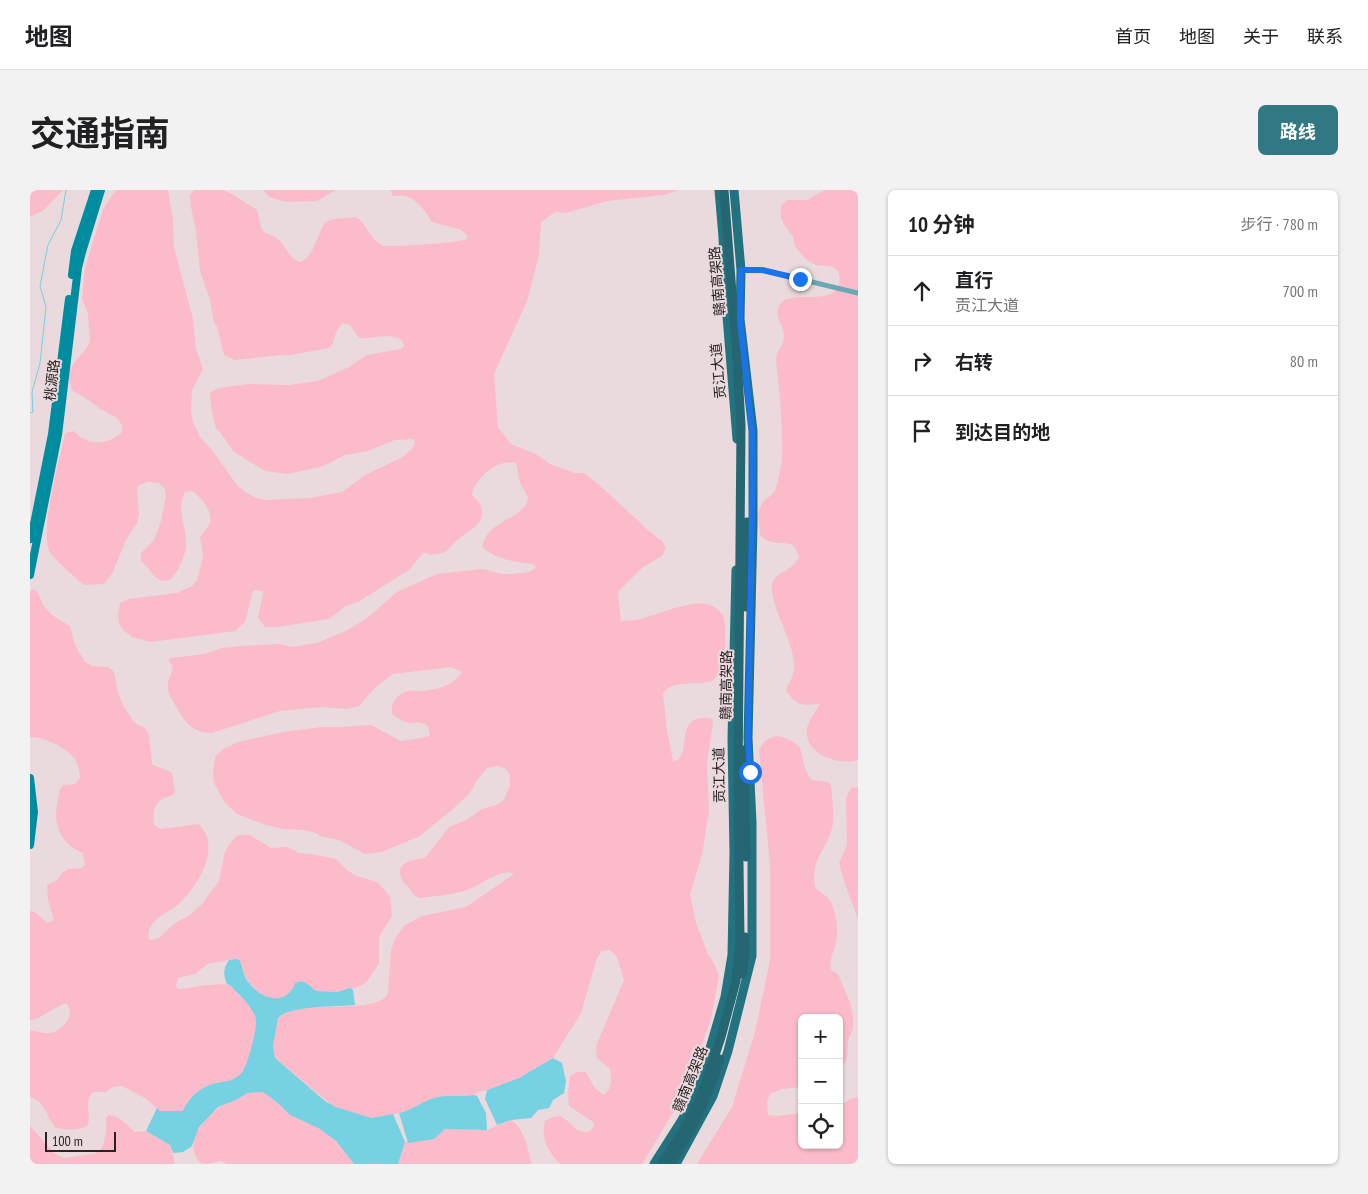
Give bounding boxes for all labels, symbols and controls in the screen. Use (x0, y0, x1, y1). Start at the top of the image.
text: 地图 (25, 21, 73, 52)
text: 首页 (1115, 25, 1151, 48)
text: 地图 (1179, 25, 1215, 48)
text: 关于 (1243, 25, 1279, 48)
text: 联系 (1307, 25, 1343, 48)
button: 路线 (1258, 105, 1338, 155)
text: 交通指南 (30, 110, 170, 156)
text: 10 分钟 (908, 211, 974, 238)
text: 步行 · 780 m (1240, 214, 1318, 234)
street label: 赣南高架路 (705, 245, 729, 317)
route end (789, 268, 812, 291)
text: 直行 (955, 268, 993, 292)
icon: ahead (908, 277, 936, 305)
text: 700 m (1283, 281, 1318, 301)
text: 贡江大道 (955, 295, 1019, 315)
street label: 贡江大道 (707, 342, 729, 400)
icon: right (908, 347, 936, 375)
text: 右转 (955, 350, 993, 374)
text: 80 m (1290, 351, 1318, 371)
street label: 桃源路 (41, 358, 63, 402)
icon: arrive (908, 417, 936, 445)
text: 到达目的地 (955, 420, 1050, 444)
street label: 赣南高架路 (716, 650, 736, 720)
street label: 贡江大道 (710, 747, 728, 803)
route start (739, 761, 762, 784)
map controls (798, 1014, 843, 1149)
button: + (798, 1014, 843, 1059)
street label: 赣南高架路 (669, 1043, 711, 1115)
button: − (798, 1059, 843, 1104)
button: locate (798, 1104, 843, 1149)
scale bar (45, 1129, 116, 1152)
text: 100 m (52, 1132, 83, 1150)

